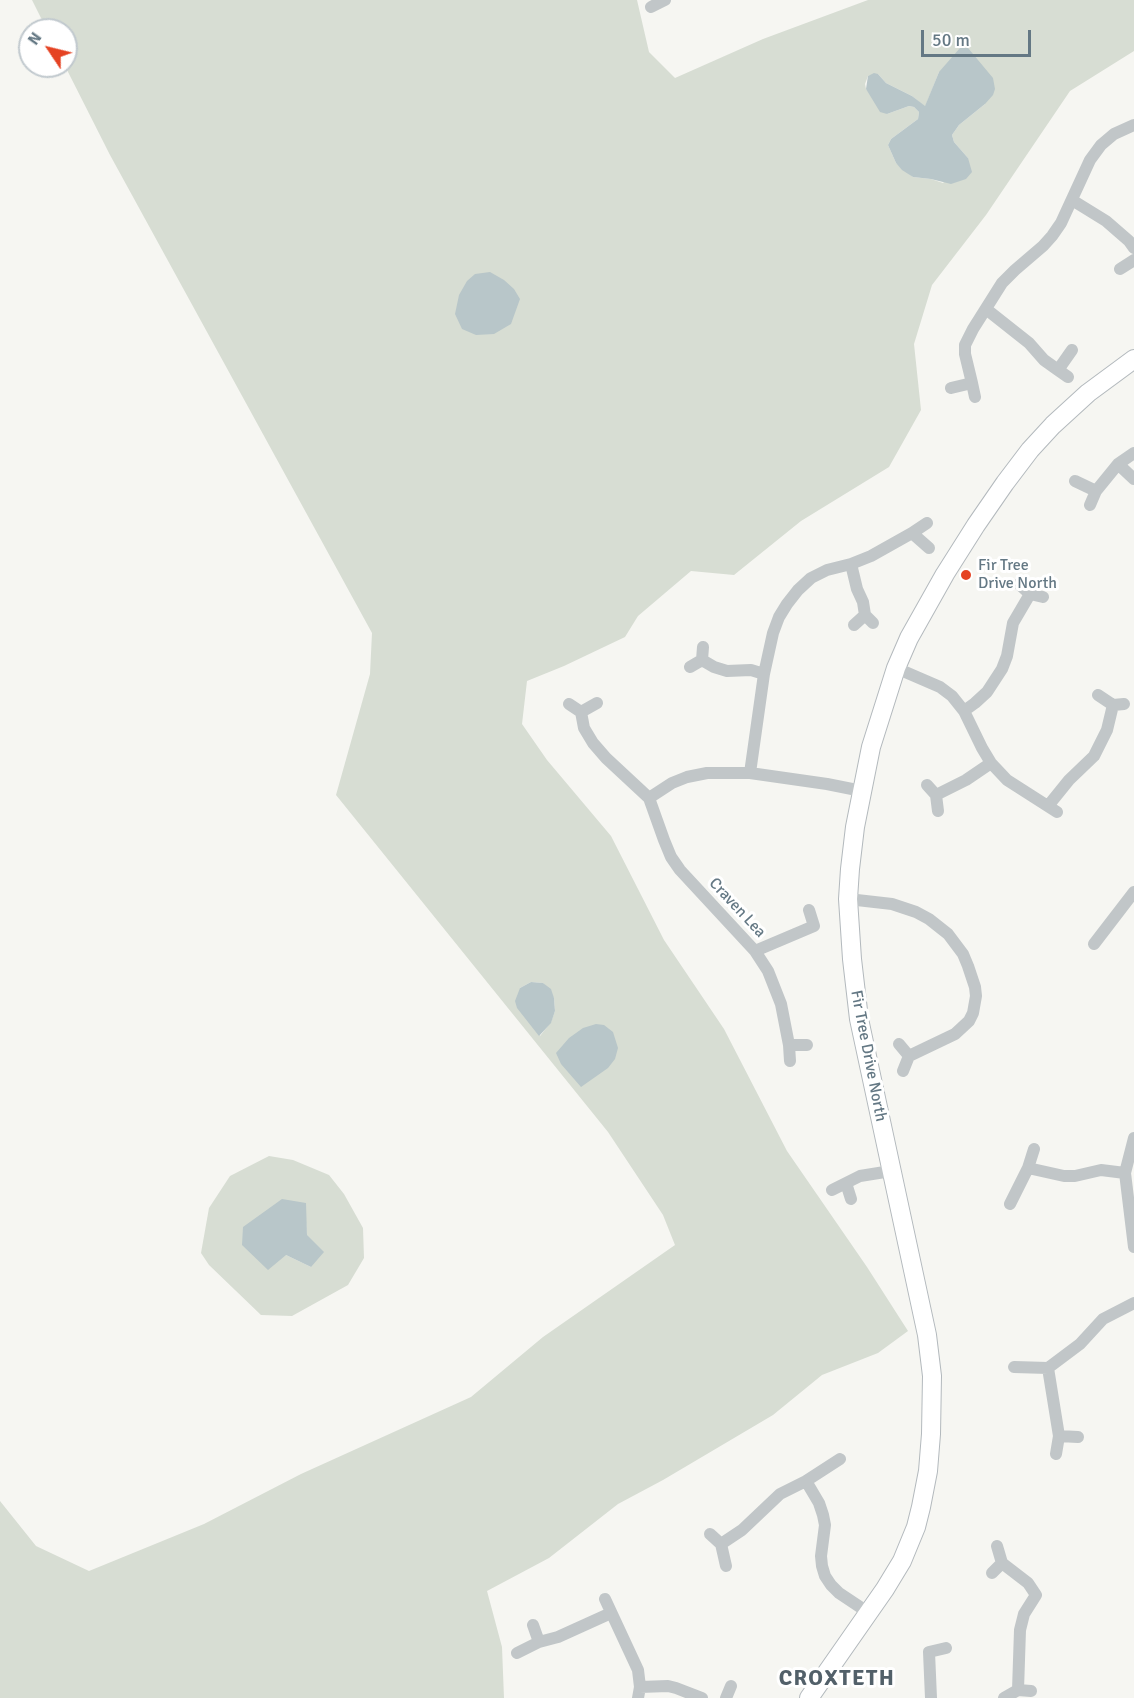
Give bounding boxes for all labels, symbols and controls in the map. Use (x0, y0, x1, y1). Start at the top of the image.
north arrow (18, 18, 78, 78)
scale bar (924, 18, 1034, 56)
text: N (24, 29, 46, 49)
text: 50 m (932, 29, 970, 51)
place label: Fir Tree Drive North (978, 556, 1057, 594)
marker: Fir Tree Drive North (959, 568, 973, 582)
street label: Craven Lea (705, 874, 769, 942)
street label: Fir Tree Drive North (846, 989, 890, 1123)
district label: CROXTETH (779, 1666, 895, 1692)

